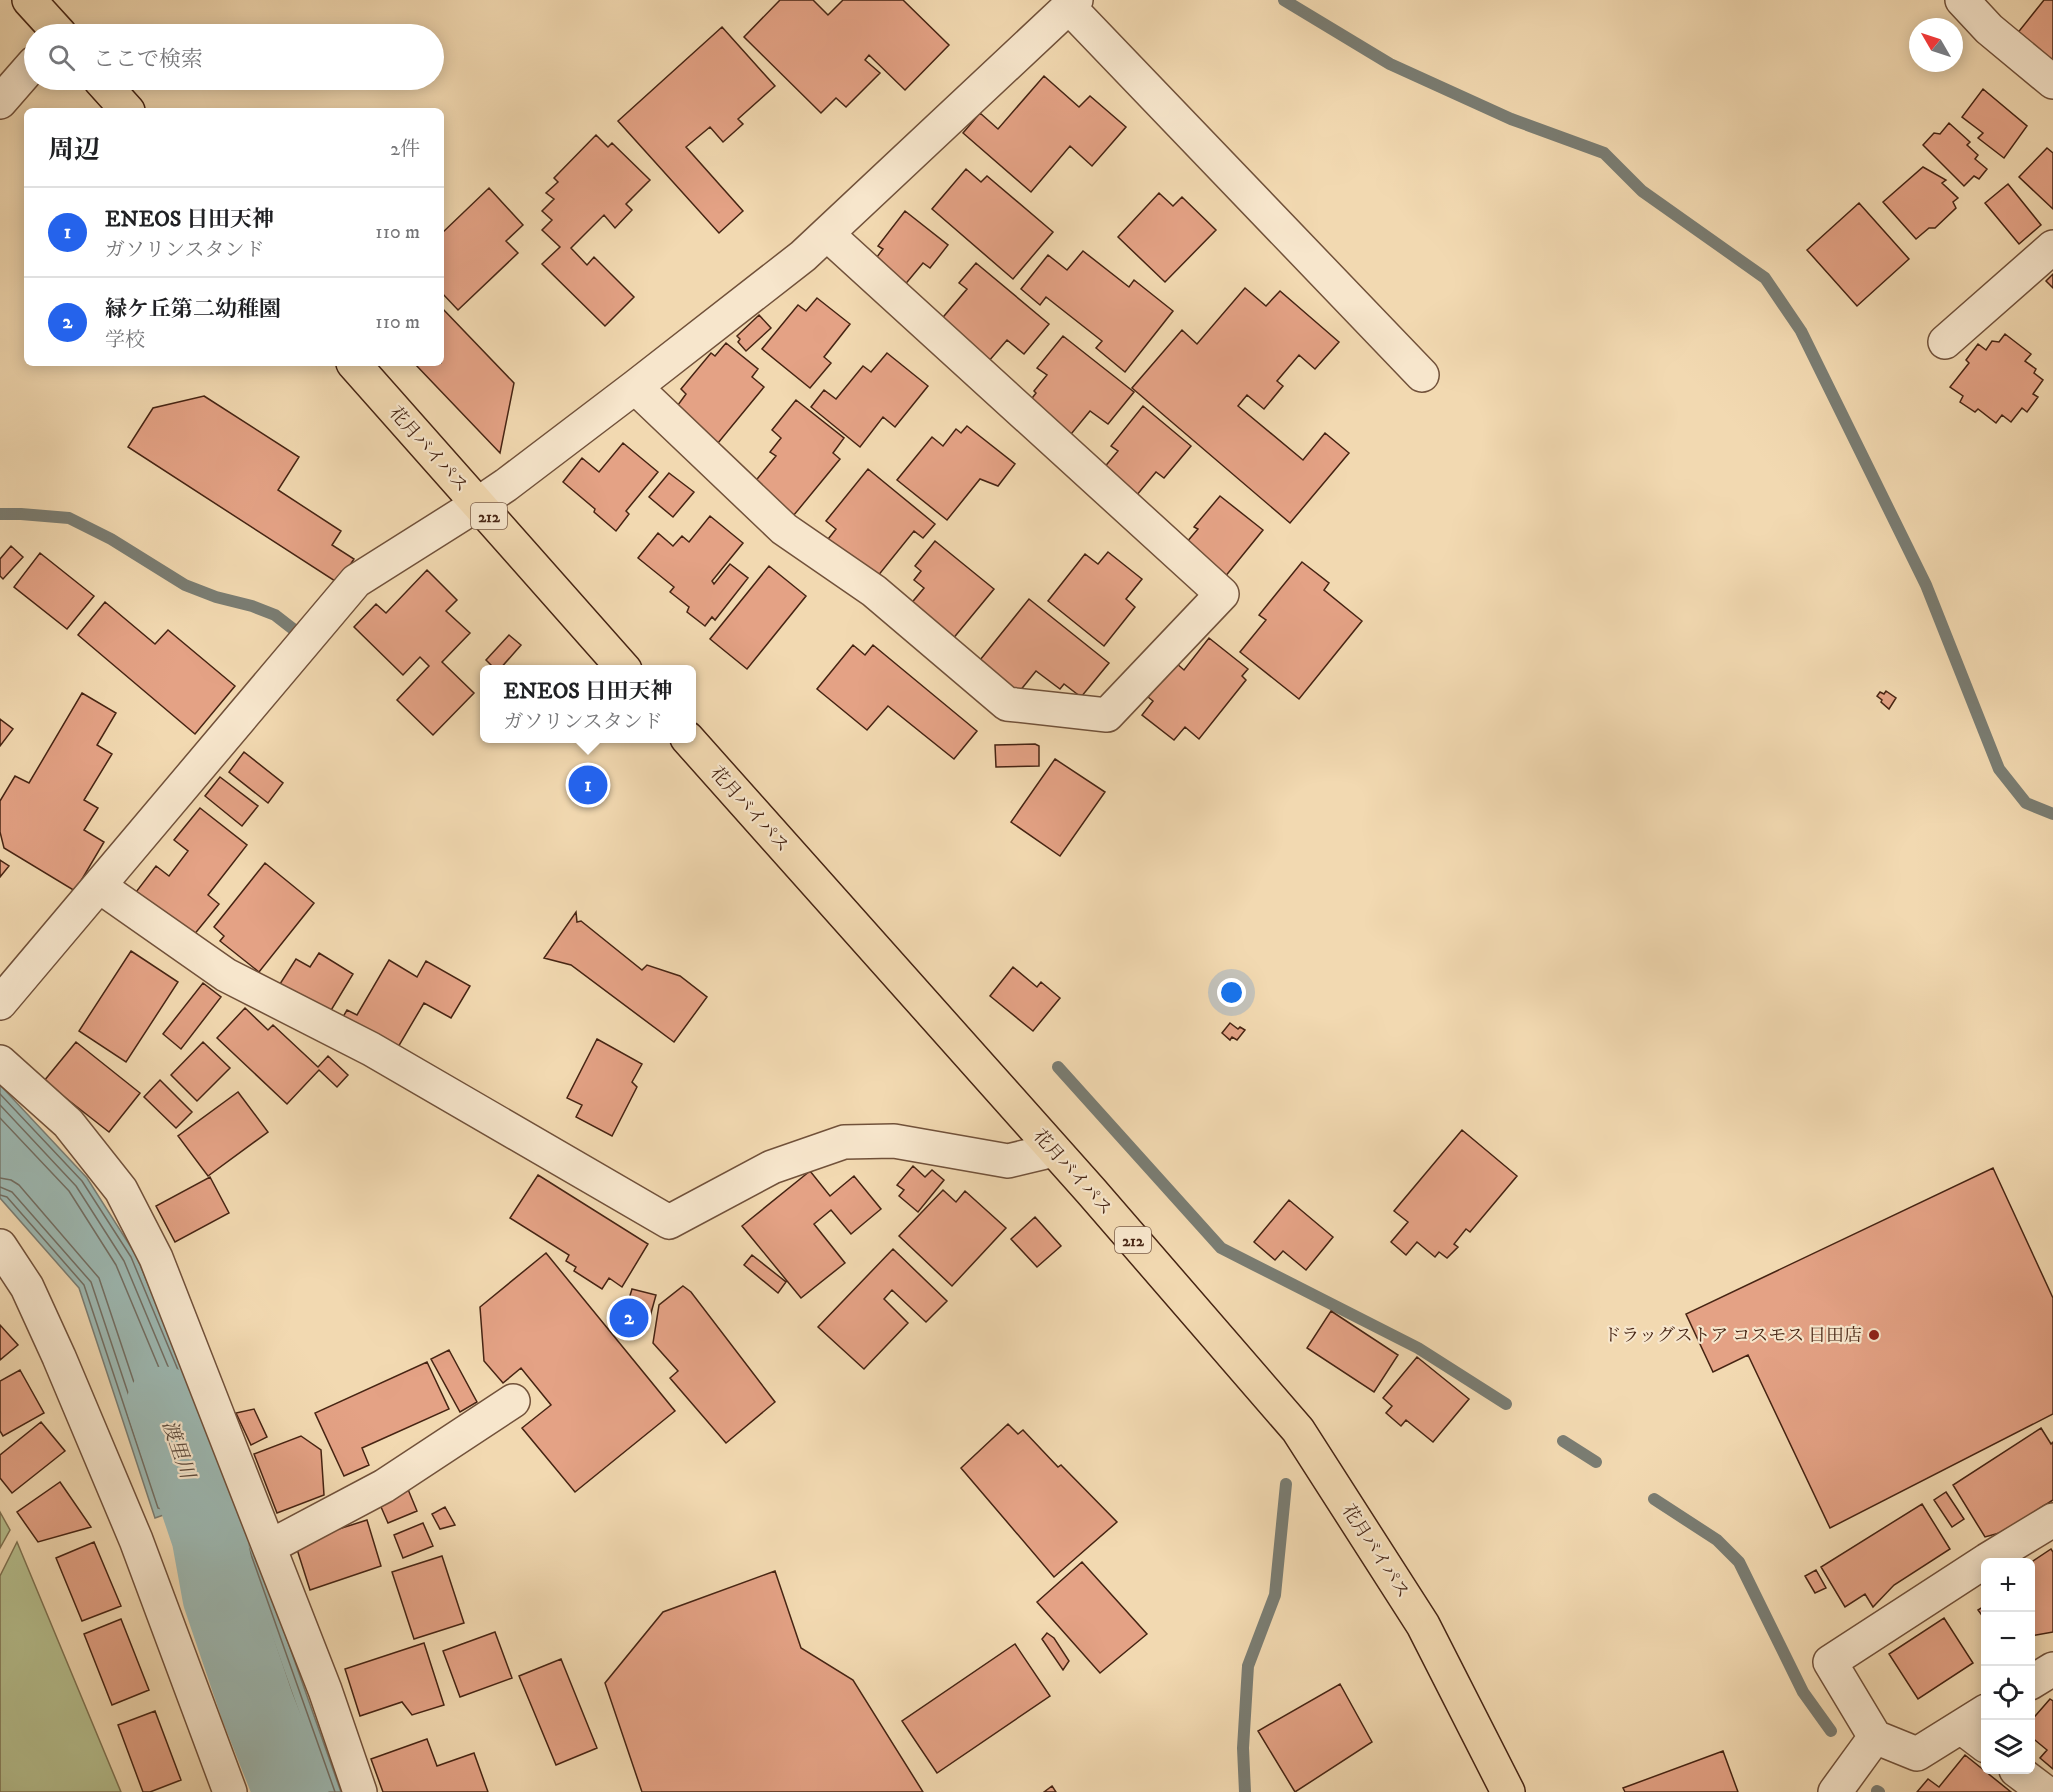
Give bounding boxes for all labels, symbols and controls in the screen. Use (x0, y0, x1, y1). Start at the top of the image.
north arrow (1909, 18, 1963, 72)
search box (24, 24, 444, 90)
icon: search (45, 41, 78, 74)
text: ここで検索 (93, 46, 203, 73)
text: 周辺 (48, 134, 100, 167)
text: 2件 (390, 137, 420, 162)
text: ENEOS 日田天神 (105, 206, 274, 233)
text: 1 (64, 220, 71, 245)
text: 110 m (375, 220, 420, 245)
text: ガソリンスタンド (105, 238, 264, 263)
text: 緑ケ丘第二幼稚園 (105, 296, 281, 323)
text: 2 (63, 310, 72, 335)
text: 110 m (375, 310, 420, 335)
text: 学校 (105, 328, 145, 353)
street label: 花月バイパス (384, 402, 472, 497)
road number: 212 (471, 503, 507, 529)
popup (480, 665, 696, 743)
text: ENEOS 日田天神 (503, 678, 673, 705)
text: ガソリンスタンド (503, 710, 663, 735)
pin: 1 (568, 762, 608, 808)
street label: 花月バイパス (705, 762, 793, 857)
your location (1217, 978, 1246, 1007)
street label: 花月バイパス (1028, 1125, 1116, 1220)
road number: 212 (1115, 1227, 1151, 1253)
pin: 2 (610, 1296, 648, 1340)
place label: ドラッグストア コスモス 日田店 (1603, 1325, 1862, 1347)
marker: ドラッグストア コスモス 日田店 (1867, 1328, 1881, 1342)
water label: 渡里川 (156, 1417, 200, 1484)
street label: 花月バイパス (1337, 1500, 1414, 1603)
map controls (1981, 1558, 2035, 1774)
button: + (1981, 1558, 2035, 1612)
button: − (1981, 1612, 2035, 1666)
button: locate (1981, 1666, 2035, 1720)
button: layers (1981, 1720, 2035, 1774)

